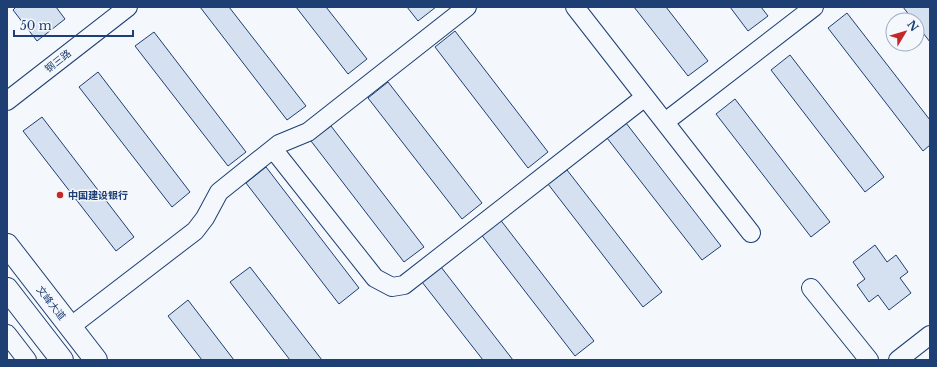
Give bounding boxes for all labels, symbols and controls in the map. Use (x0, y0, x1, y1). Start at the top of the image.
scale bar (14, 12, 133, 38)
north arrow (885, 12, 925, 52)
text: N (904, 17, 922, 35)
text: 50 m (20, 18, 52, 33)
street label: 钢三路 (42, 47, 74, 75)
place label: 中国建设银行 (68, 189, 128, 202)
marker: 中国建设银行 (55, 190, 65, 200)
street label: 文峰大道 (34, 283, 68, 323)

